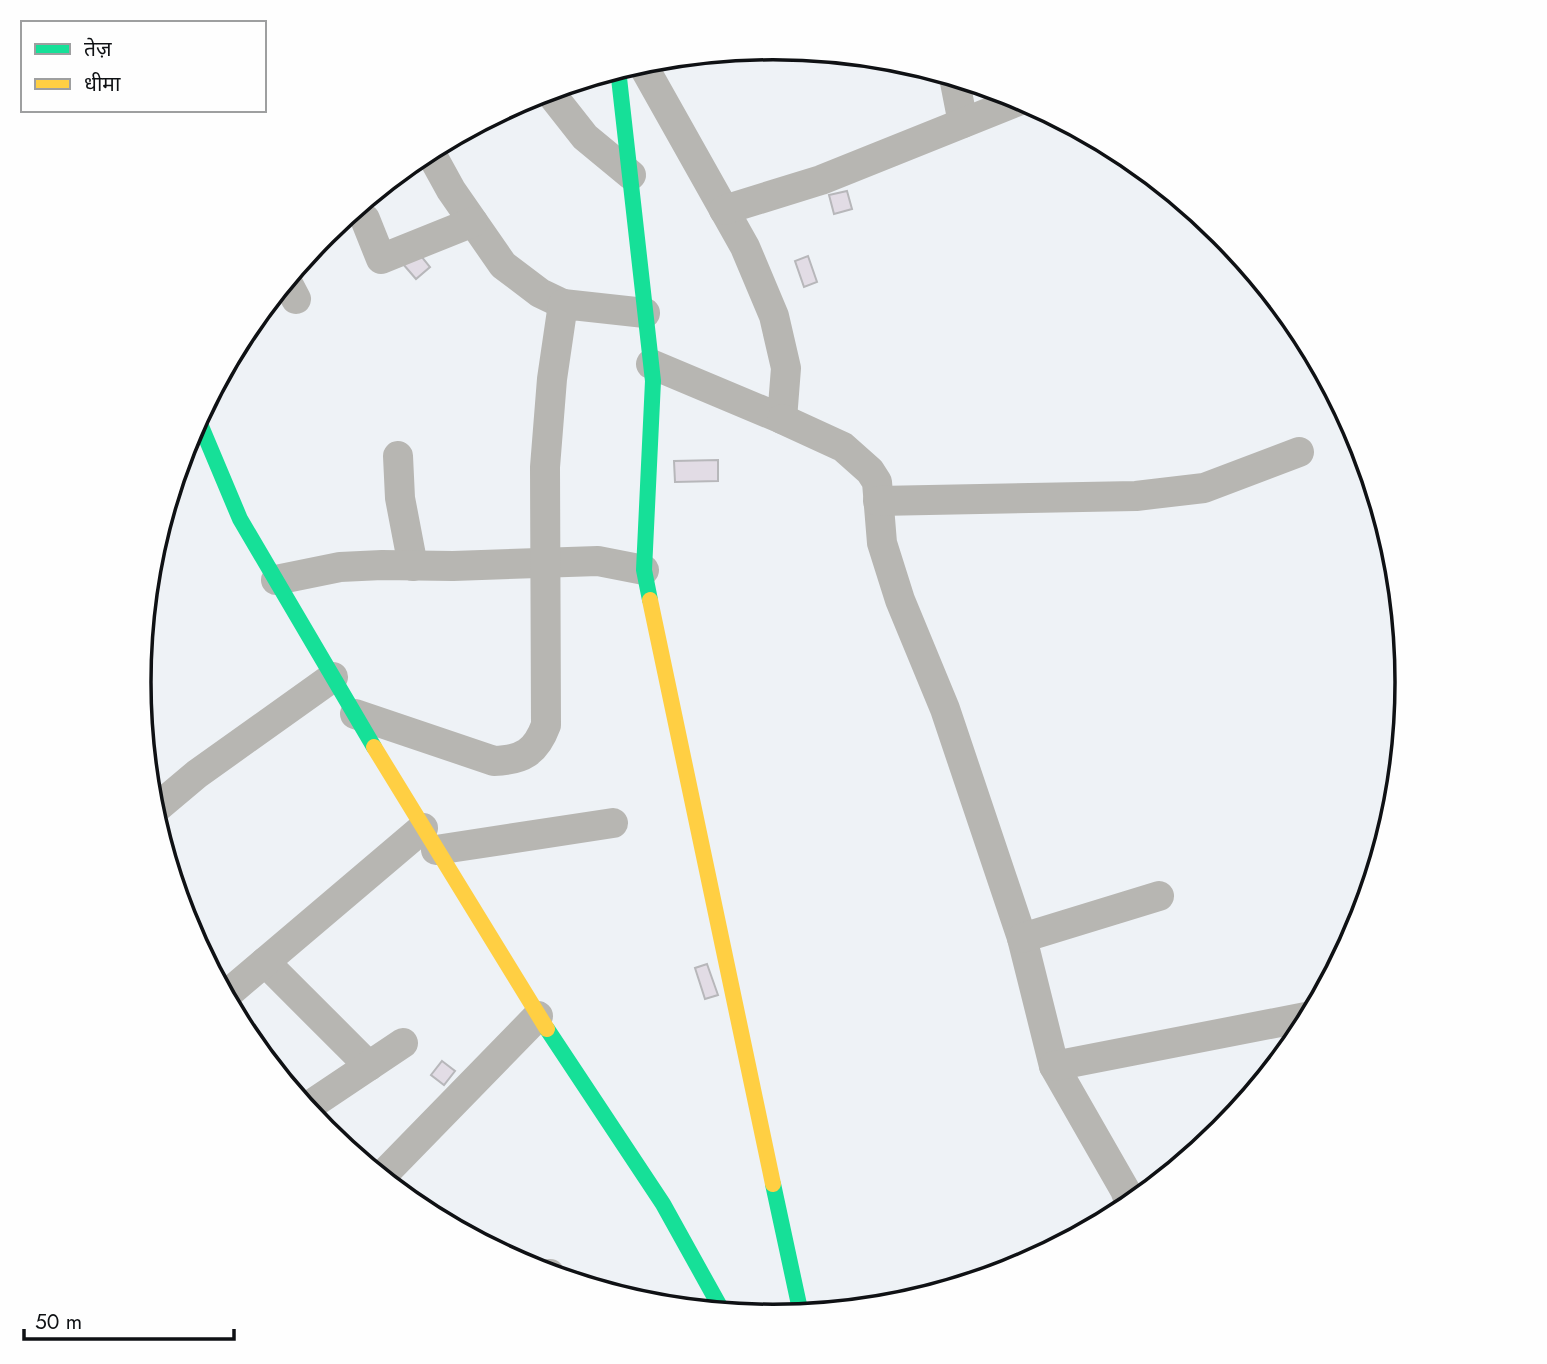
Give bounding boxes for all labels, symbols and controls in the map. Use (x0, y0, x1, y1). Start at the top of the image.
legend (21, 21, 266, 112)
text: तेज़ (84, 34, 112, 64)
text: धीमा (84, 69, 121, 99)
scale bar (24, 1298, 234, 1342)
text: 50 m (35, 1307, 82, 1337)

